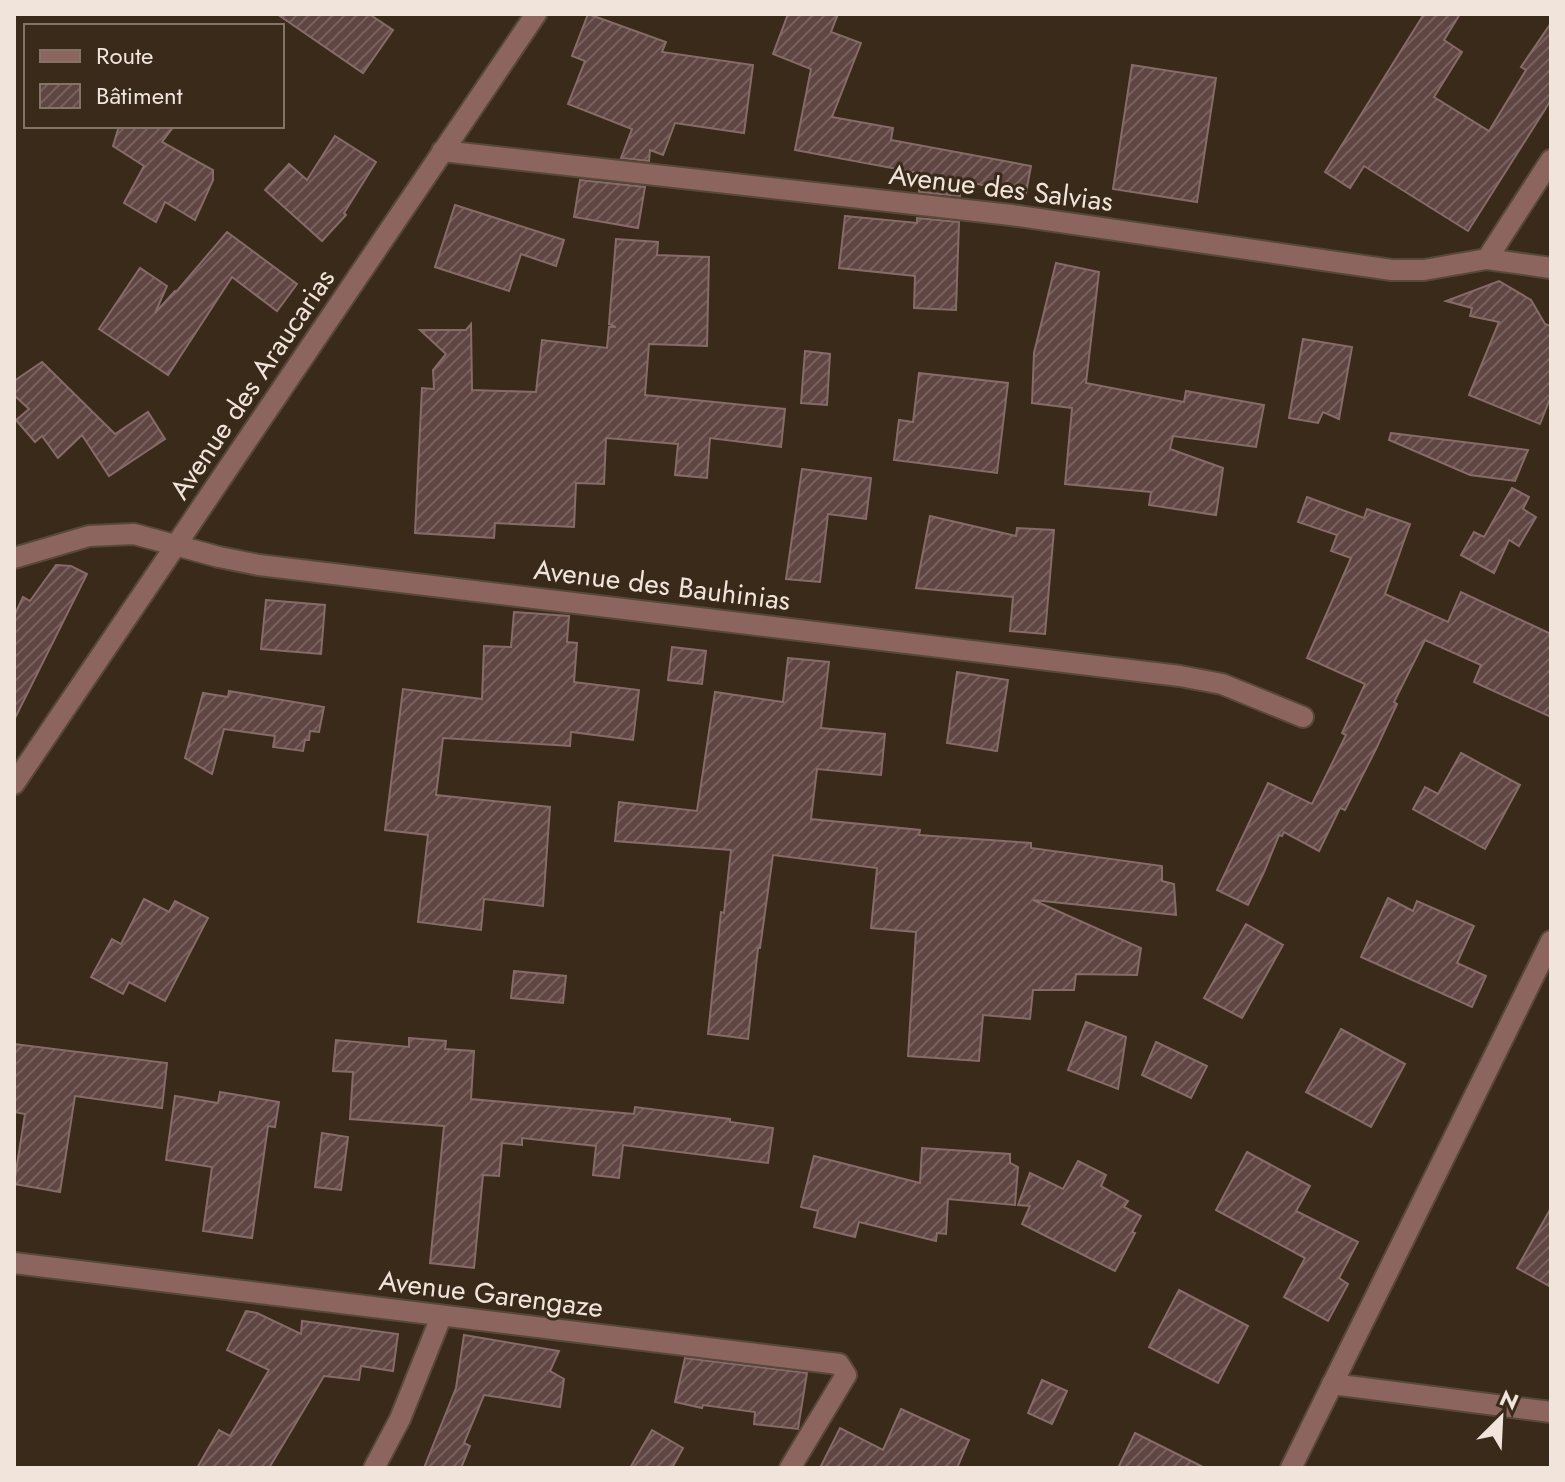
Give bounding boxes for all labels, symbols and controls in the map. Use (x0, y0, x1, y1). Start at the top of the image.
legend (24, 24, 284, 128)
text: Route (96, 38, 153, 73)
text: Bâtiment (96, 78, 183, 113)
street label: Avenue des Salvias (887, 154, 1115, 222)
street label: Avenue des Araucarias (159, 260, 345, 508)
street label: Avenue des Bauhinias (531, 549, 793, 621)
street label: Avenue Garengaze (377, 1260, 605, 1328)
north arrow (1461, 1378, 1541, 1458)
text: N (1495, 1382, 1524, 1418)

